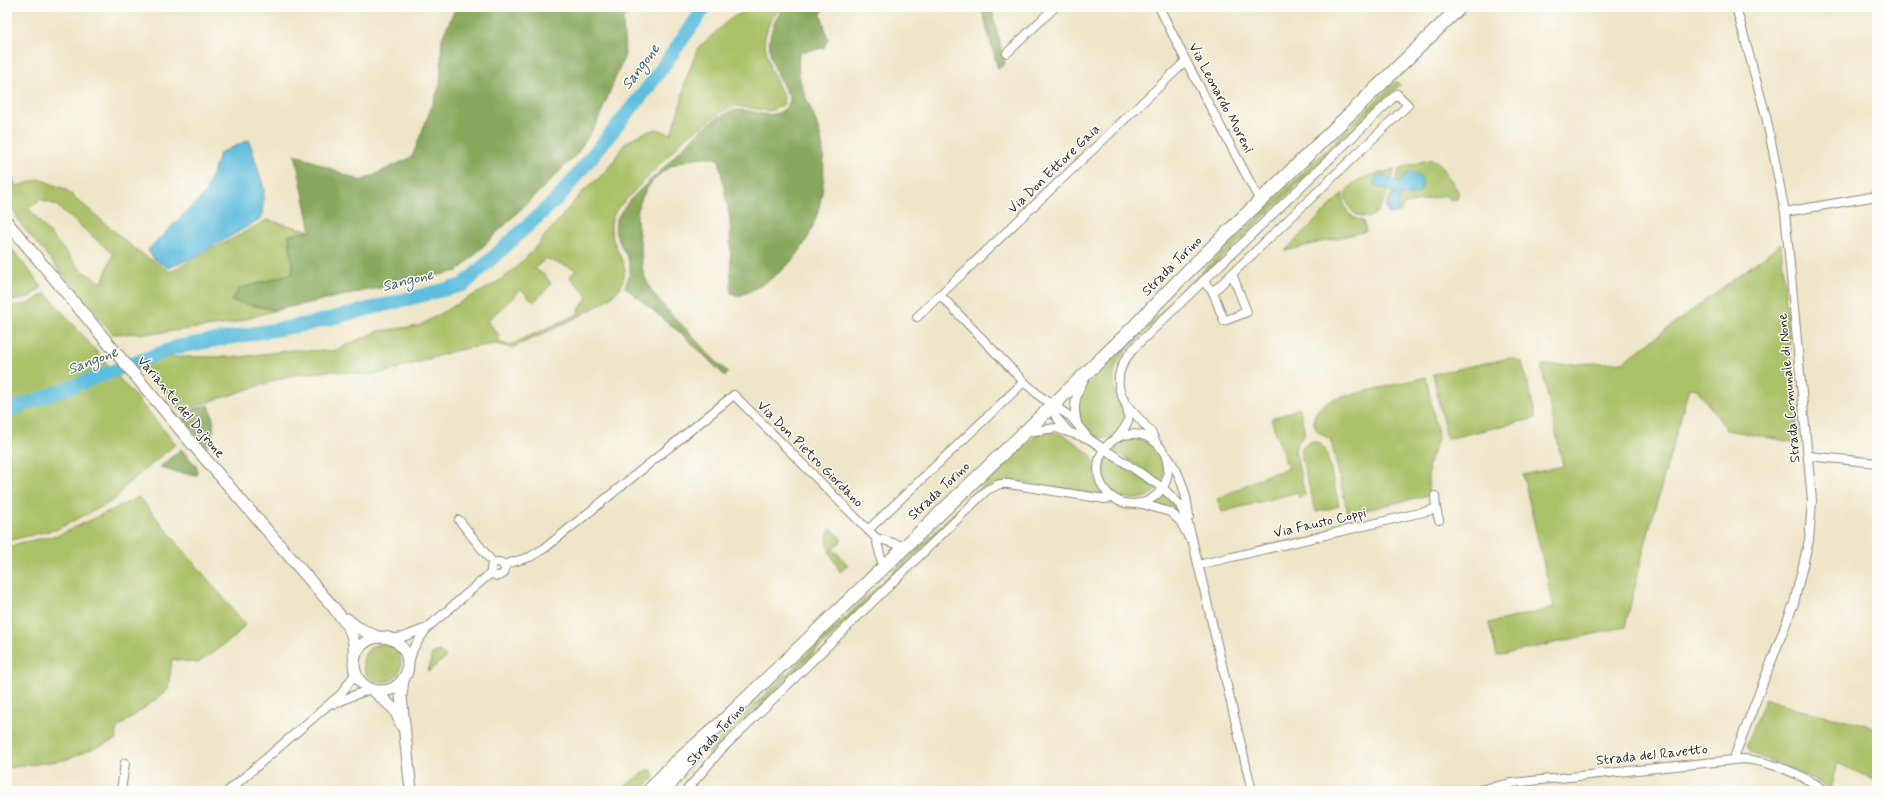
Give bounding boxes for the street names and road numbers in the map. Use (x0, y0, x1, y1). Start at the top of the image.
street label: Via Leonardo Moreni (1184, 40, 1258, 156)
street label: Via Don Ettore Gaia (1004, 120, 1104, 218)
street label: Strada Torino (1138, 232, 1206, 300)
street label: Strada Comunale di None (1773, 312, 1805, 464)
street label: Variante del Dojrone (133, 352, 229, 462)
street label: Via Don Pietro Giordano (753, 397, 867, 511)
street label: Strada Torino (904, 458, 974, 524)
street label: Via Fausto Coppi (1272, 504, 1368, 542)
street label: Strada Torino (683, 700, 749, 770)
street label: Strada del Ravetto (1595, 740, 1709, 770)

